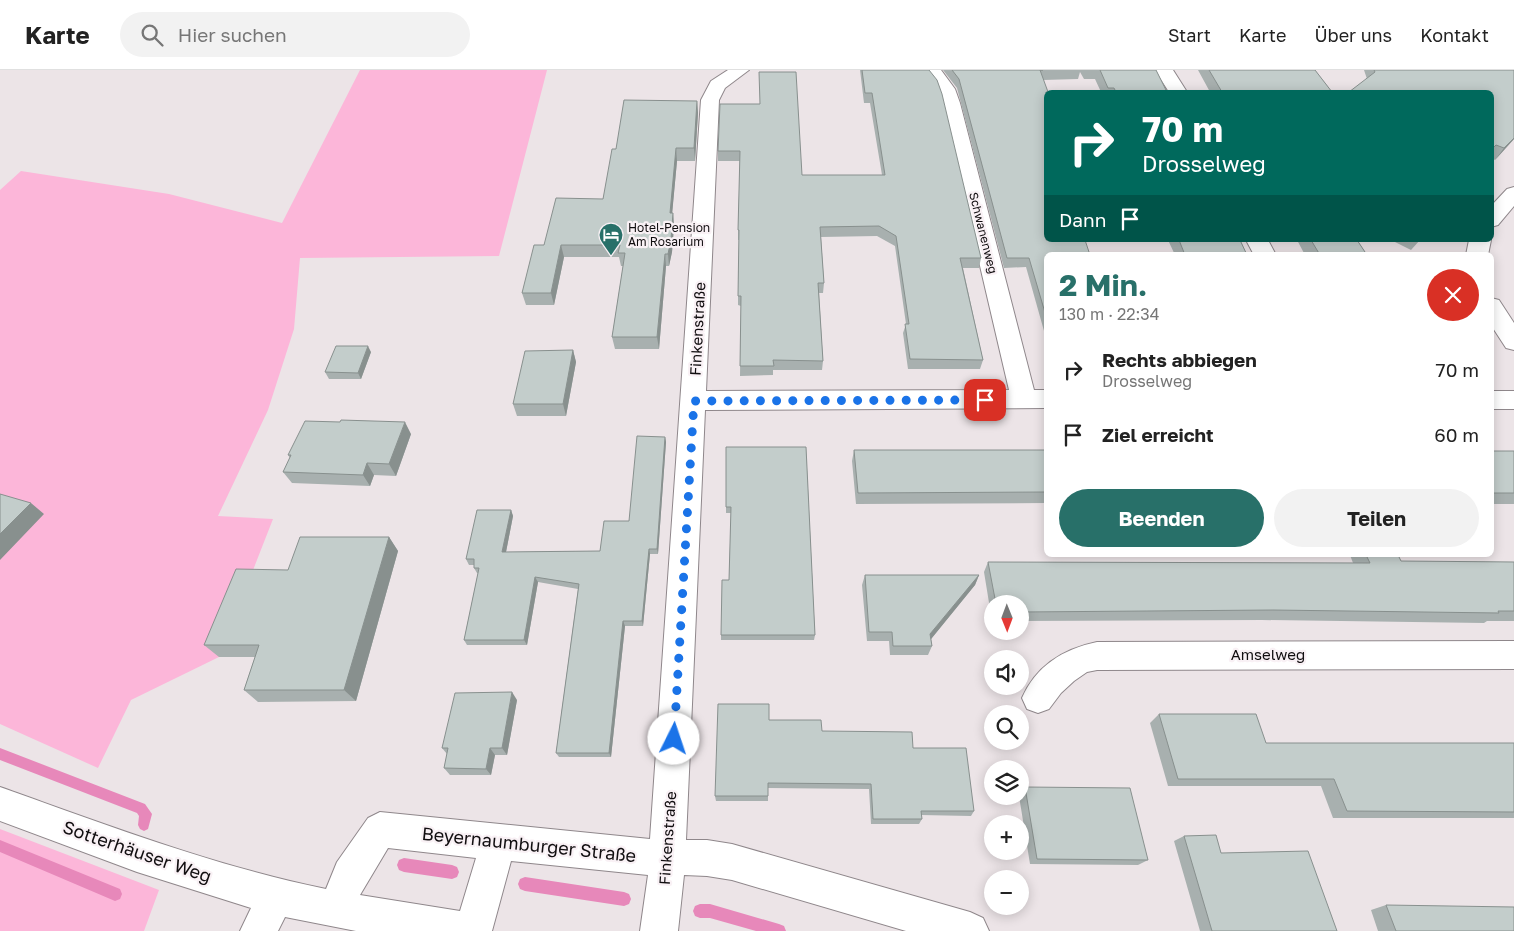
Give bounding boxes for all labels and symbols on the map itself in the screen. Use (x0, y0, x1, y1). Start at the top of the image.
street label: Schwanenweg (966, 191, 1001, 275)
place label: Hotel-Pension Am Rosarium (628, 220, 710, 249)
hotel icon: Hotel-Pension Am Rosarium (598, 222, 624, 256)
street label: Finkenstraße (686, 281, 708, 376)
pin (964, 379, 1006, 421)
north arrow (984, 595, 1029, 640)
street label: Amselweg (1231, 645, 1305, 663)
position arrow (647, 712, 699, 764)
street label: Finkenstraße (655, 790, 679, 885)
street label: Sotterhäuser Weg (60, 815, 215, 887)
street label: Beyernaumburger Straße (421, 822, 637, 866)

